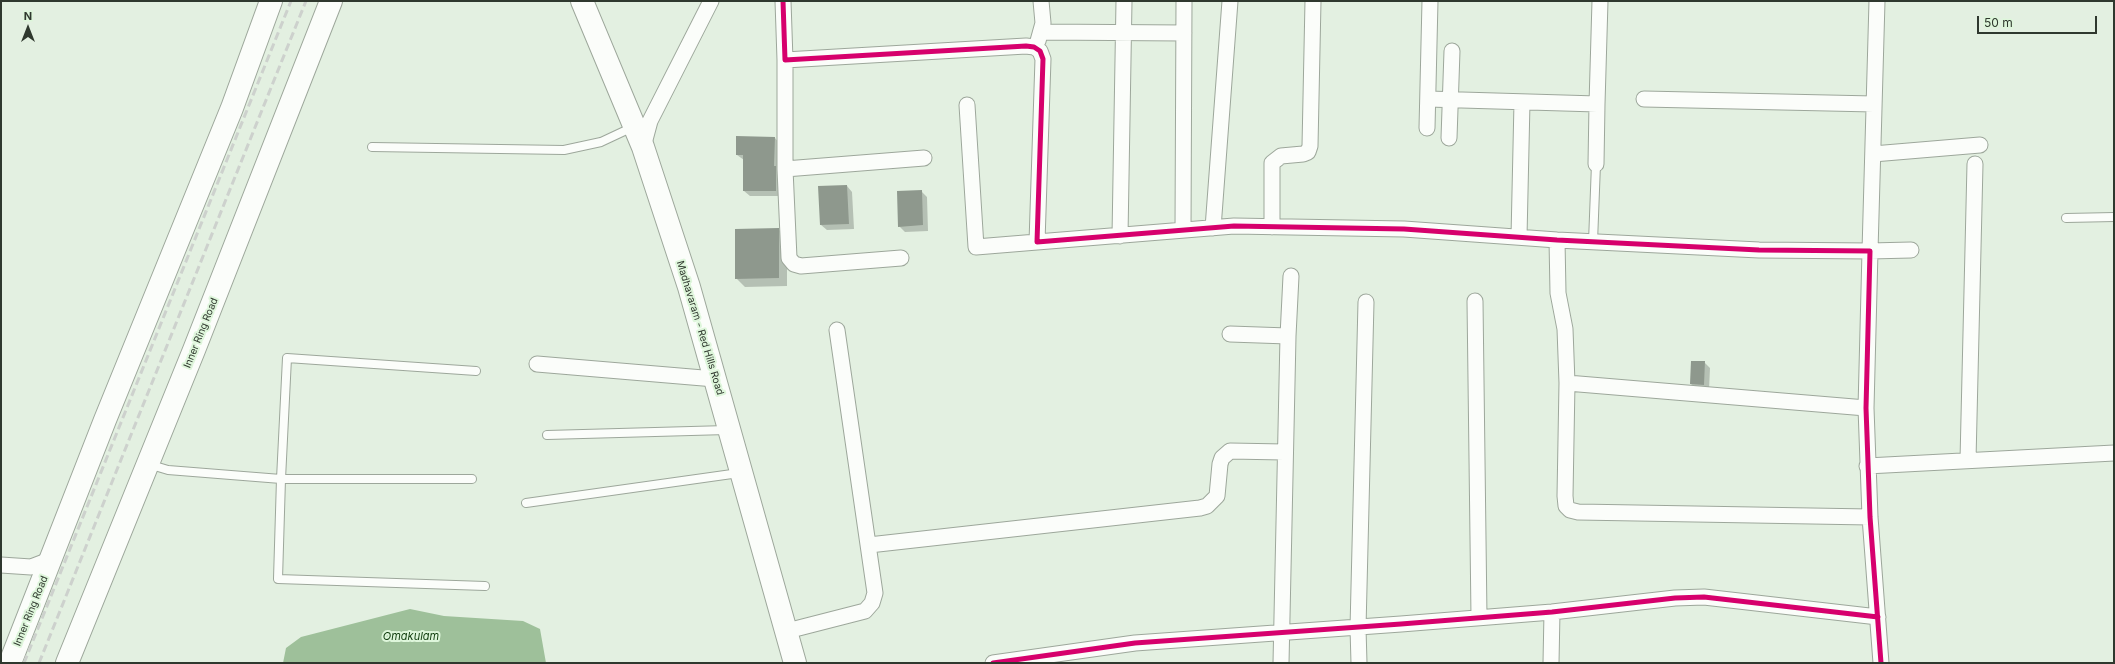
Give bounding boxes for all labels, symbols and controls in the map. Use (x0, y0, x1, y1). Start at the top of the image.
north arrow (8, 8, 48, 48)
scale bar (1979, 8, 2099, 34)
text: N (24, 9, 32, 23)
text: 50 m (1984, 15, 2013, 30)
street label: Madhavaram - Red Hills Road (674, 259, 726, 397)
street label: Inner Ring Road (181, 296, 221, 370)
street label: Inner Ring Road (11, 574, 51, 648)
water label: Omakulam (383, 630, 439, 644)

